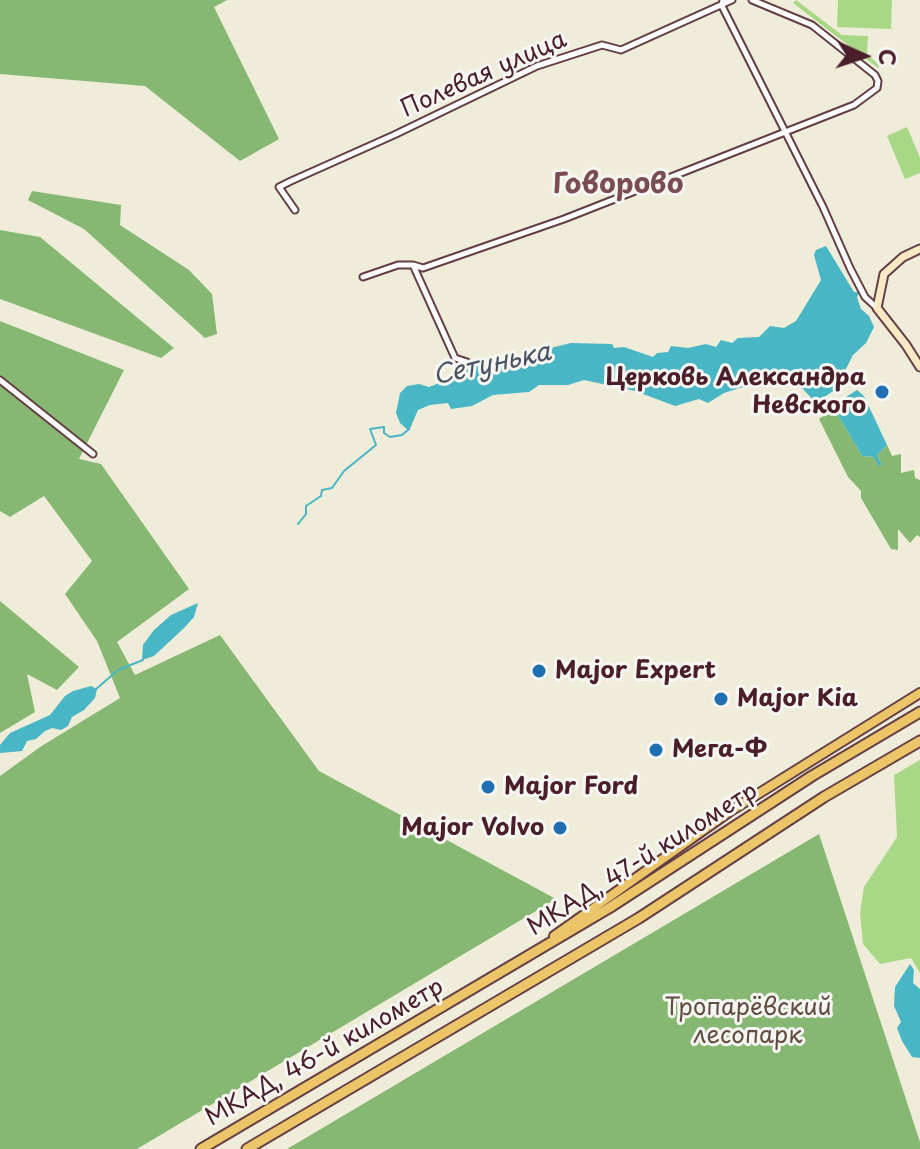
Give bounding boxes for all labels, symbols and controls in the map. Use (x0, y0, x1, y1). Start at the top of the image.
north arrow (824, 16, 904, 96)
street label: Полевая улица (397, 26, 571, 124)
text: С (872, 48, 905, 66)
district label: Говорово (553, 168, 683, 202)
water label: Сетунька (430, 337, 554, 393)
place label: Церковь Александра Невского (605, 364, 866, 420)
marker: Церковь Александра Невского (873, 383, 891, 401)
place label: Major Expert (555, 657, 716, 685)
marker: Major Expert (530, 662, 548, 680)
place label: Major Kia (737, 685, 858, 713)
marker: Major Kia (712, 690, 730, 708)
place label: Мега-Ф (672, 736, 767, 764)
marker: Мега-Ф (647, 741, 665, 759)
place label: Major Ford (504, 773, 638, 801)
street label: МКАД, 47-й километр (523, 777, 763, 943)
marker: Major Ford (479, 778, 497, 796)
place label: Major Volvo (401, 814, 544, 842)
marker: Major Volvo (551, 819, 569, 837)
street label: МКАД, 46-й километр (201, 973, 449, 1133)
park label: Тропарёвский лесопарк (664, 994, 832, 1050)

